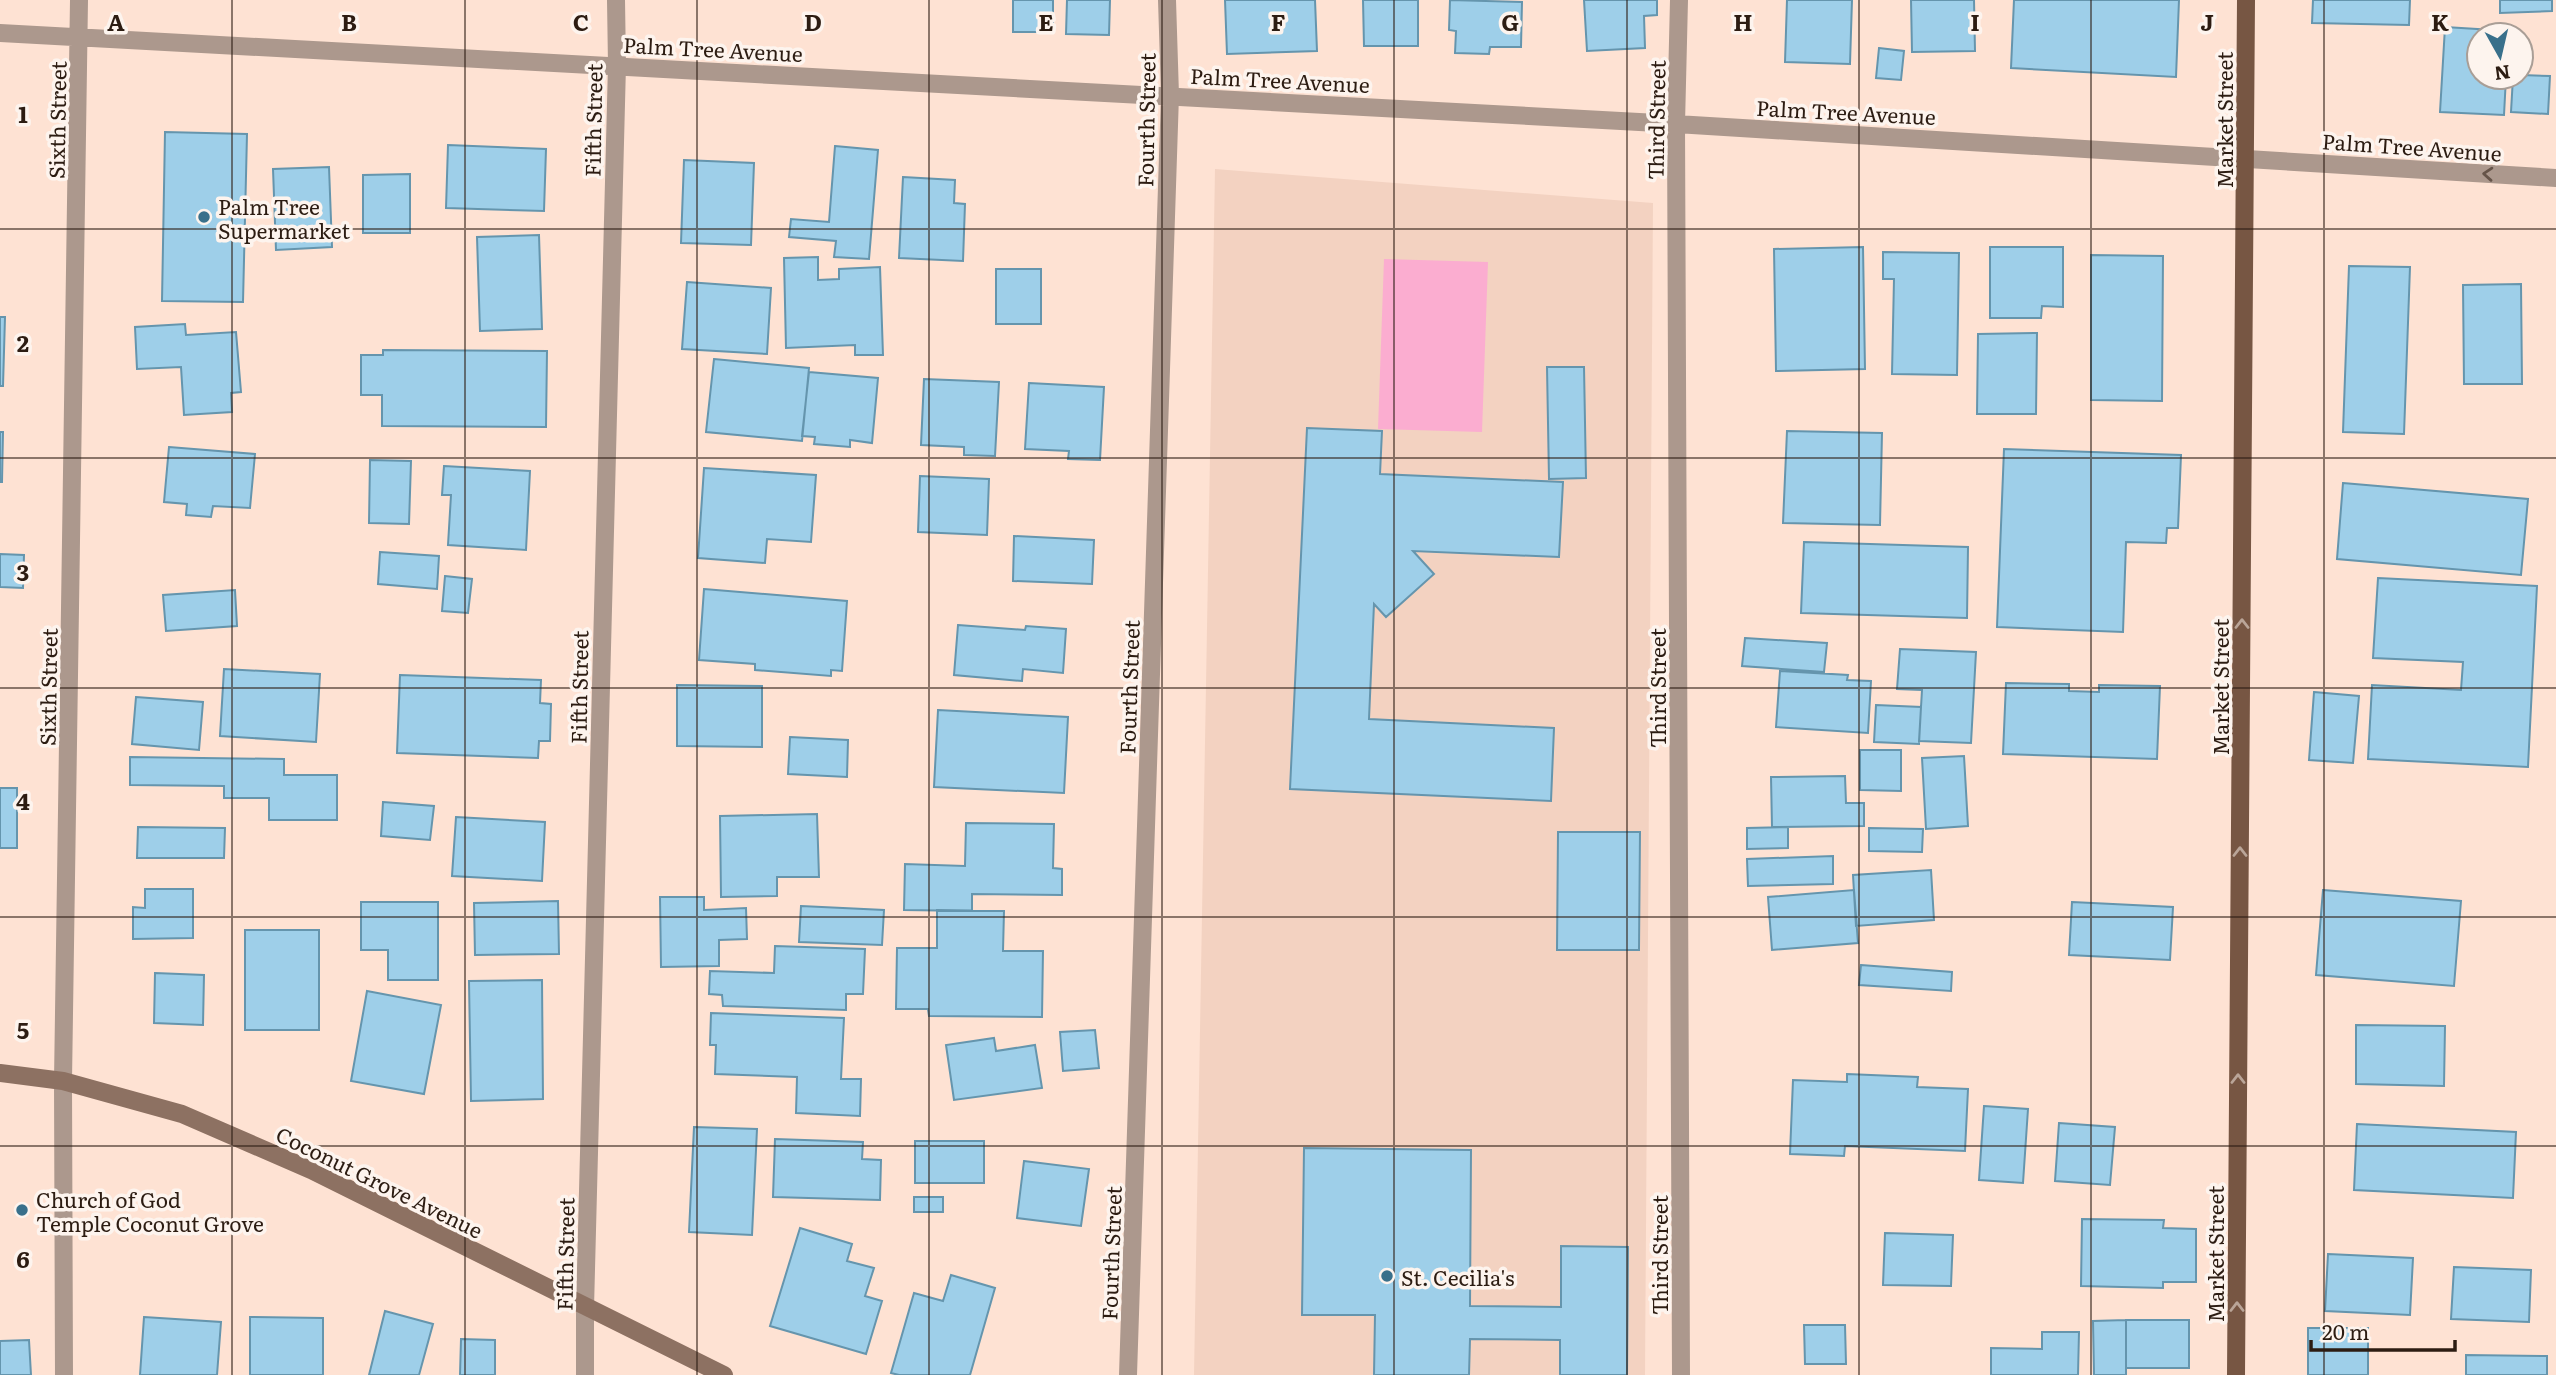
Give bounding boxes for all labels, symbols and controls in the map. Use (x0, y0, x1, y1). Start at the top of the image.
text: A (107, 4, 125, 38)
text: B (341, 4, 357, 38)
text: C (573, 4, 589, 38)
text: D (804, 4, 822, 38)
text: E (1038, 4, 1054, 38)
text: F (1271, 4, 1286, 38)
text: G (1501, 4, 1519, 38)
text: H (1733, 4, 1753, 38)
text: I (1970, 4, 1980, 38)
text: J (2200, 4, 2214, 38)
text: K (2431, 4, 2449, 38)
north arrow (2465, 21, 2535, 91)
street label: Palm Tree Avenue (622, 28, 804, 68)
street label: Market Street (2208, 51, 2239, 189)
street label: Fourth Street (1128, 52, 1162, 187)
street label: Palm Tree Avenue (1189, 59, 1371, 99)
street label: Third Street (1638, 59, 1672, 180)
text: N (2493, 59, 2512, 89)
street label: Sixth Street (39, 60, 73, 179)
street label: Fifth Street (576, 62, 608, 177)
street label: Palm Tree Avenue (1755, 91, 1937, 131)
text: 1 (18, 96, 28, 130)
street label: Palm Tree Avenue (2321, 124, 2503, 168)
one-way arrow (2482, 167, 2493, 182)
place label: Palm Tree Supermarket (218, 190, 350, 245)
marker: Palm Tree Supermarket (196, 209, 212, 225)
text: 2 (17, 325, 29, 359)
text: 3 (17, 554, 29, 588)
street label: Market Street (2204, 618, 2235, 756)
street label: Fourth Street (1110, 619, 1146, 755)
one-way arrow (2234, 619, 2250, 629)
street label: Sixth Street (30, 627, 64, 746)
street label: Third Street (1641, 628, 1672, 748)
street label: Fifth Street (562, 629, 594, 744)
text: 4 (16, 783, 30, 817)
one-way arrow (2232, 846, 2248, 857)
text: 5 (17, 1012, 29, 1046)
one-way arrow (2230, 1074, 2246, 1084)
street label: Coconut Grove Avenue (271, 1117, 489, 1245)
place label: Church of God Temple Coconut Grove (36, 1183, 264, 1238)
street label: Fourth Street (1092, 1185, 1128, 1321)
street label: Market Street (2199, 1185, 2230, 1323)
street label: Third Street (1643, 1195, 1674, 1315)
street label: Fifth Street (548, 1196, 580, 1311)
marker: Church of God Temple Coconut Grove (14, 1202, 30, 1218)
text: 6 (16, 1241, 30, 1275)
place label: St. Cecilia's (1401, 1261, 1514, 1292)
marker: St. Cecilia's (1379, 1268, 1395, 1284)
one-way arrow (2229, 1301, 2244, 1312)
scale bar (2311, 1308, 2454, 1352)
text: 20 m (2322, 1315, 2369, 1346)

